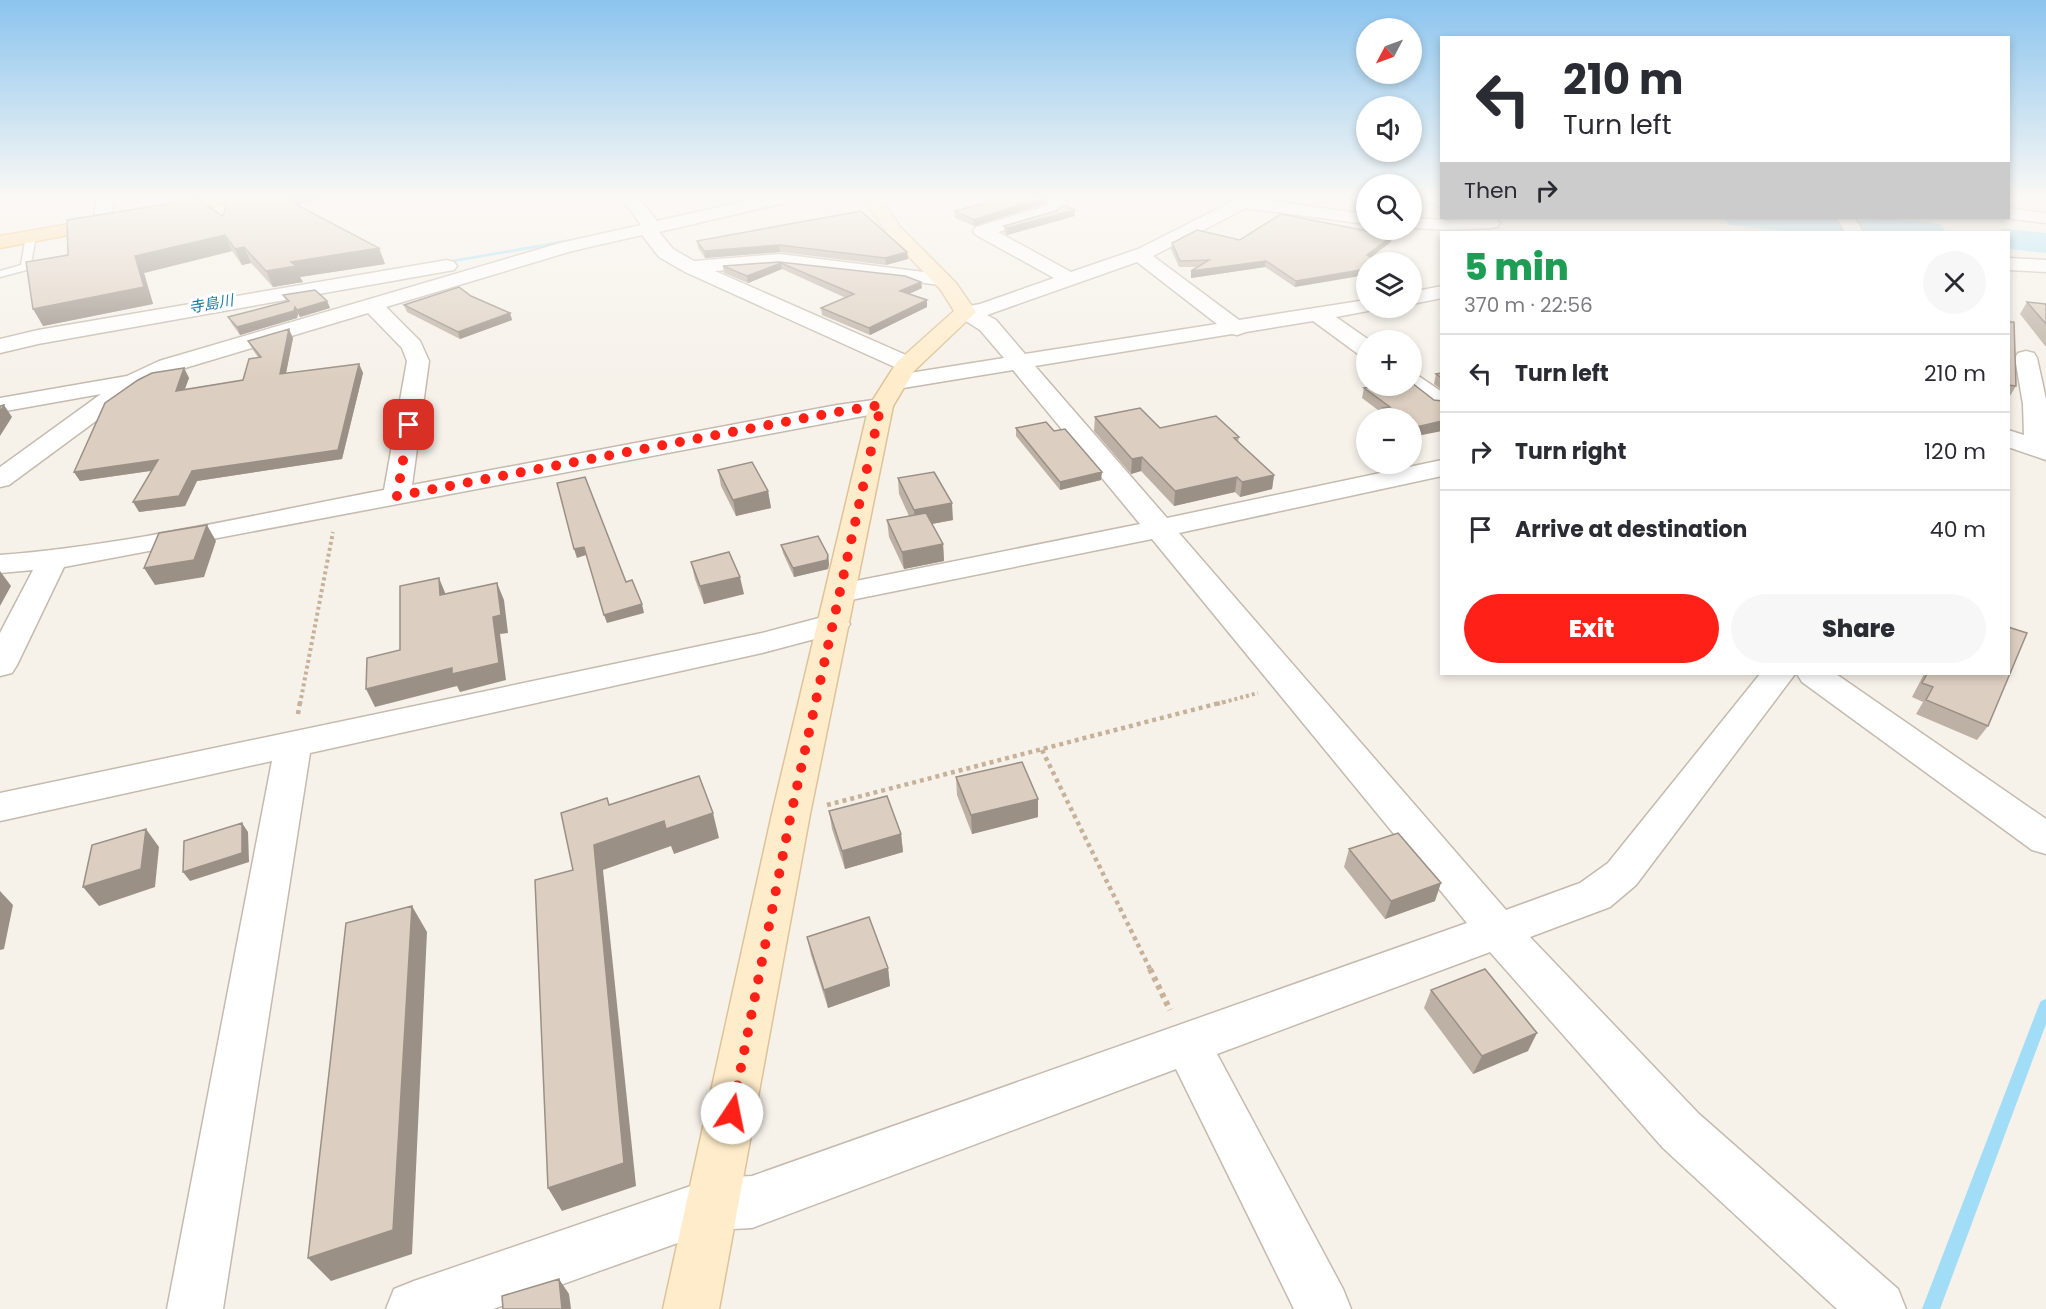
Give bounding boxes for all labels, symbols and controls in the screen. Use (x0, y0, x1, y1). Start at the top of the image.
north arrow (1356, 18, 1422, 84)
map controls (1356, 18, 1422, 474)
text: 210 m (1563, 50, 1684, 109)
icon: left (1464, 60, 1542, 138)
button: sound (1356, 96, 1422, 162)
text: Turn left (1563, 106, 1672, 143)
button: search (1356, 174, 1422, 240)
icon: right (1530, 174, 1563, 207)
text: Then (1464, 175, 1518, 206)
text: 5 min (1464, 242, 1569, 293)
button: close (1923, 251, 1986, 314)
button: layers (1356, 252, 1422, 318)
water label: 寺島川 (187, 289, 237, 318)
text: 370 m · 22:56 (1464, 291, 1593, 319)
button: + (1356, 330, 1422, 396)
icon: left (1464, 357, 1497, 390)
text: Turn left (1515, 358, 1609, 389)
text: 210 m (1924, 358, 1986, 389)
pin (383, 399, 434, 450)
icon: arrive (392, 408, 425, 441)
button: − (1356, 408, 1422, 474)
icon: right (1464, 435, 1497, 468)
text: Turn right (1515, 436, 1626, 467)
text: 120 m (1924, 436, 1986, 467)
icon: arrive (1464, 513, 1497, 546)
text: Arrive at destination (1515, 514, 1747, 545)
text: 40 m (1930, 514, 1986, 545)
button: Exit (1464, 594, 1719, 663)
button: Share (1731, 594, 1986, 663)
position arrow (700, 1081, 764, 1145)

